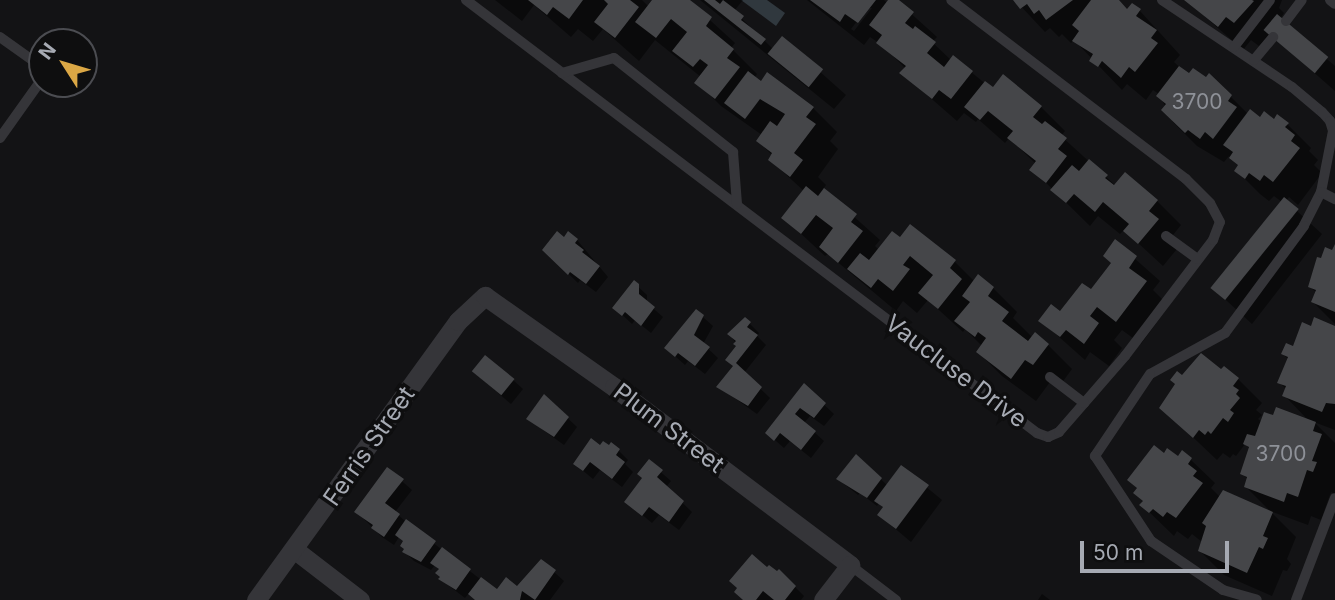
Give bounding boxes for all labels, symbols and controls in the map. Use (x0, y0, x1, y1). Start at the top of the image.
north arrow (28, 28, 98, 98)
text: N (34, 39, 61, 64)
house number: 3700 (1171, 89, 1223, 115)
street label: Vaucluse Drive (880, 308, 1032, 434)
street label: Plum Street (608, 377, 730, 479)
street label: Ferris Street (317, 381, 421, 511)
house number: 3700 (1255, 441, 1307, 467)
scale bar (1083, 526, 1232, 570)
text: 50 m (1093, 540, 1143, 565)

